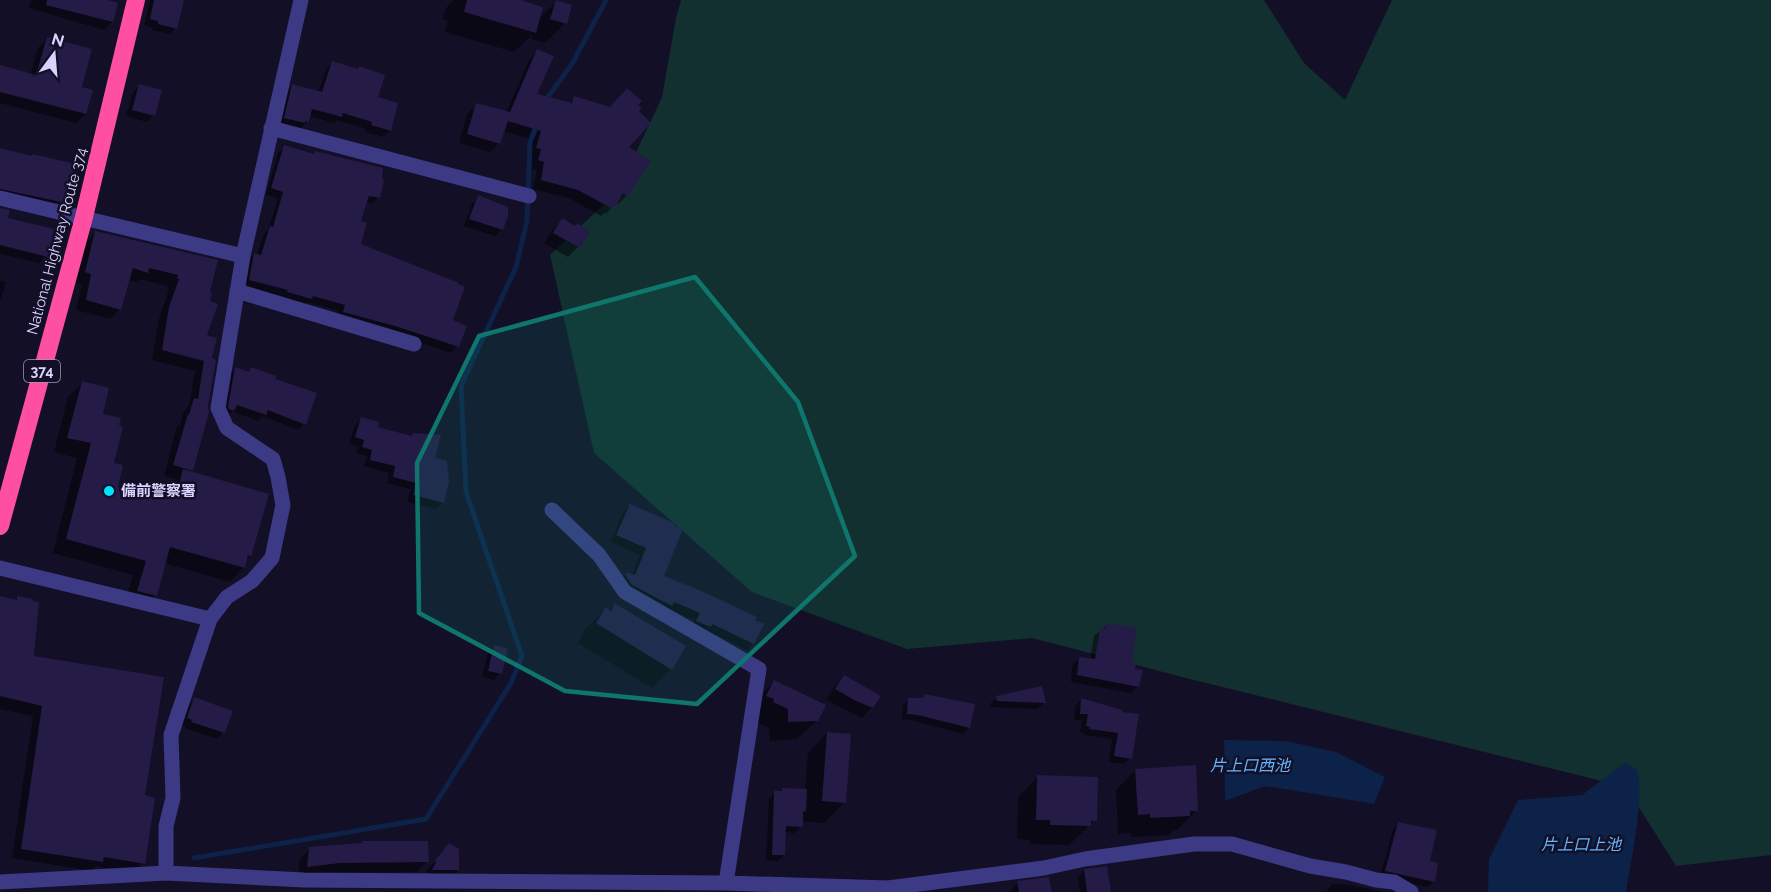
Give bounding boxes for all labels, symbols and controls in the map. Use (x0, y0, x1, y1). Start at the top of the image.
north arrow (24, 24, 84, 84)
text: N (50, 29, 66, 51)
street label: National Highway Route 374 (23, 145, 91, 337)
road number: 374 (24, 360, 60, 382)
place label: 備前警察署 (121, 482, 196, 500)
marker: 備前警察署 (102, 484, 116, 498)
water label: 片上口西池 (1210, 756, 1292, 775)
water label: 片上口上池 (1541, 835, 1623, 854)

